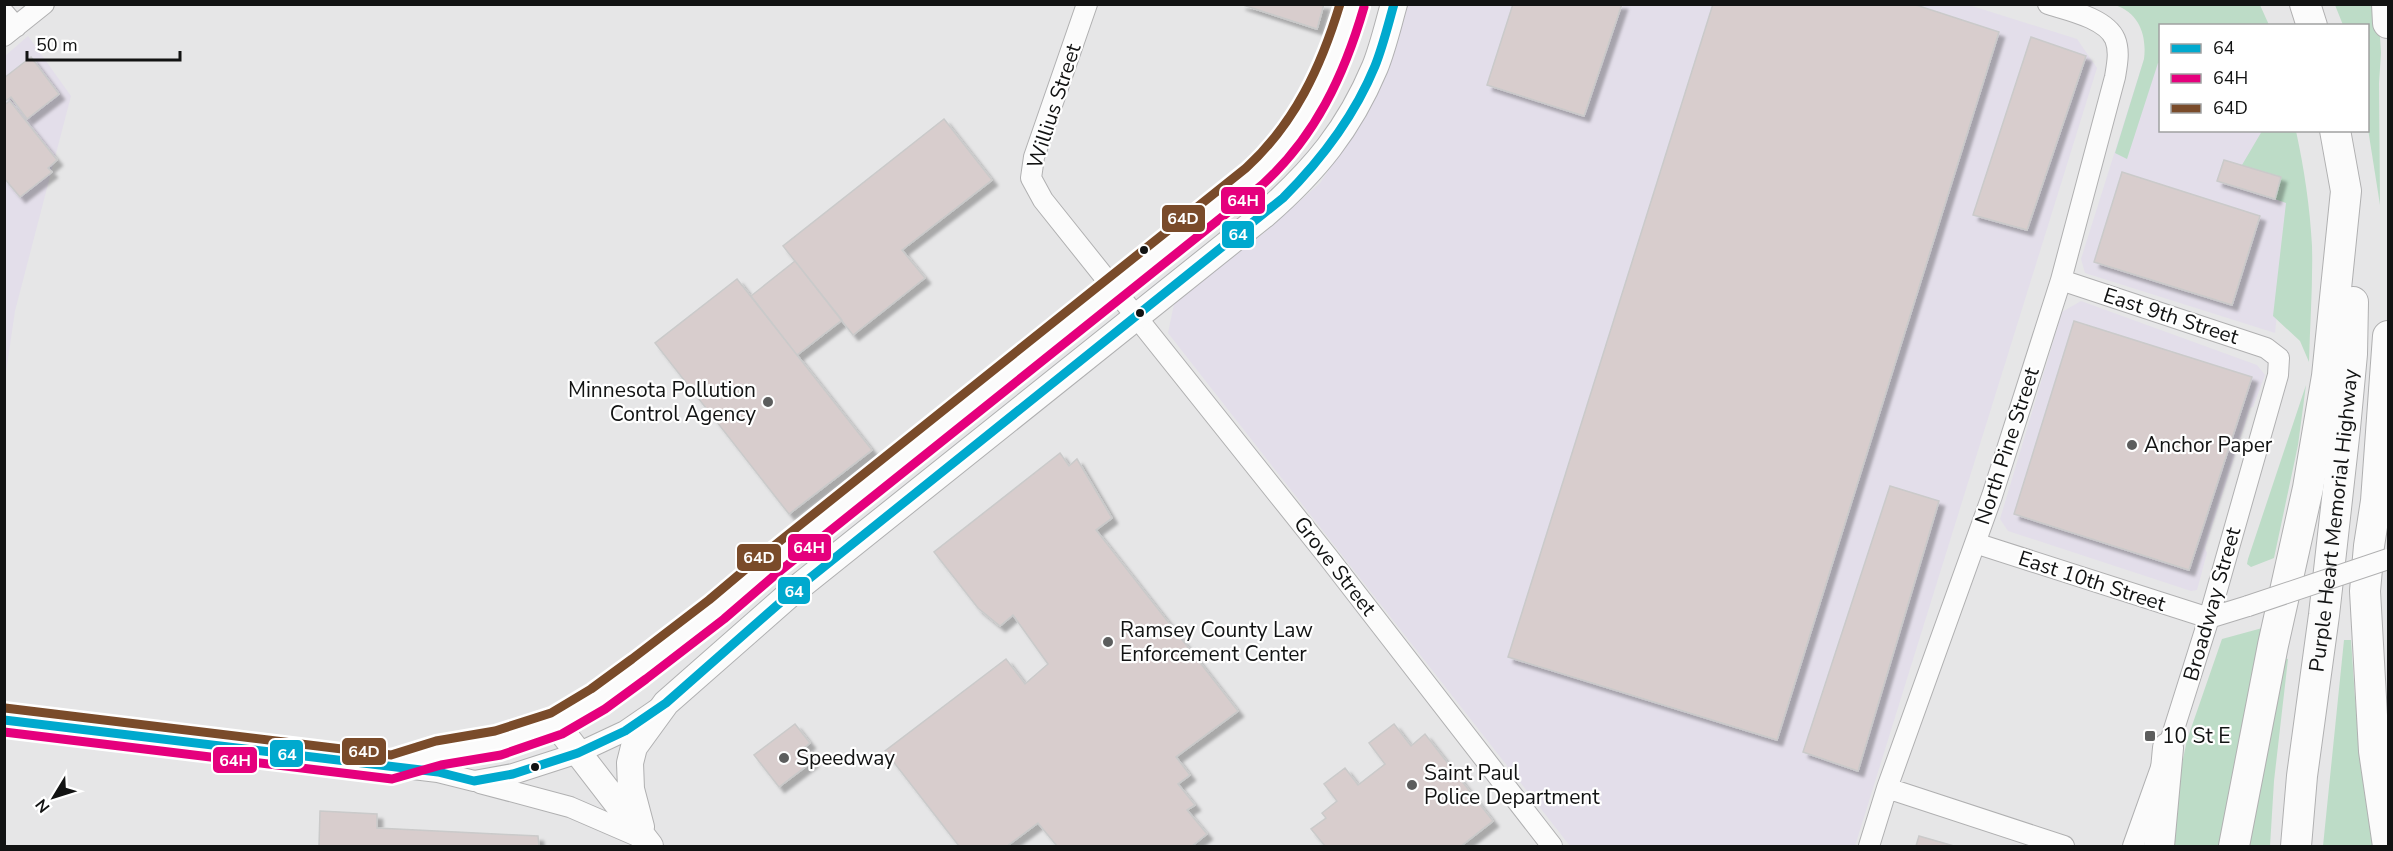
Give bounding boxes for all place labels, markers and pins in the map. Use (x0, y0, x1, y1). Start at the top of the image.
unlabelled marker (1138, 244, 1150, 256)
unlabelled marker (1134, 307, 1146, 319)
place label: Minnesota Pollution Control Agency (568, 376, 756, 428)
marker: Minnesota Pollution Control Agency (761, 395, 775, 409)
place label: Anchor Paper (2144, 431, 2273, 459)
marker: Anchor Paper (2125, 438, 2139, 452)
place label: Ramsey County Law Enforcement Center (1120, 616, 1313, 668)
marker: Ramsey County Law Enforcement Center (1101, 635, 1115, 649)
place label: 10 St E (2162, 722, 2230, 750)
marker: 10 St E (2143, 729, 2157, 743)
place label: Speedway (796, 744, 895, 772)
marker: Speedway (777, 751, 791, 765)
place label: Saint Paul Police Department (1424, 759, 1600, 811)
unlabelled marker (529, 761, 541, 773)
marker: Saint Paul Police Department (1405, 778, 1419, 792)

